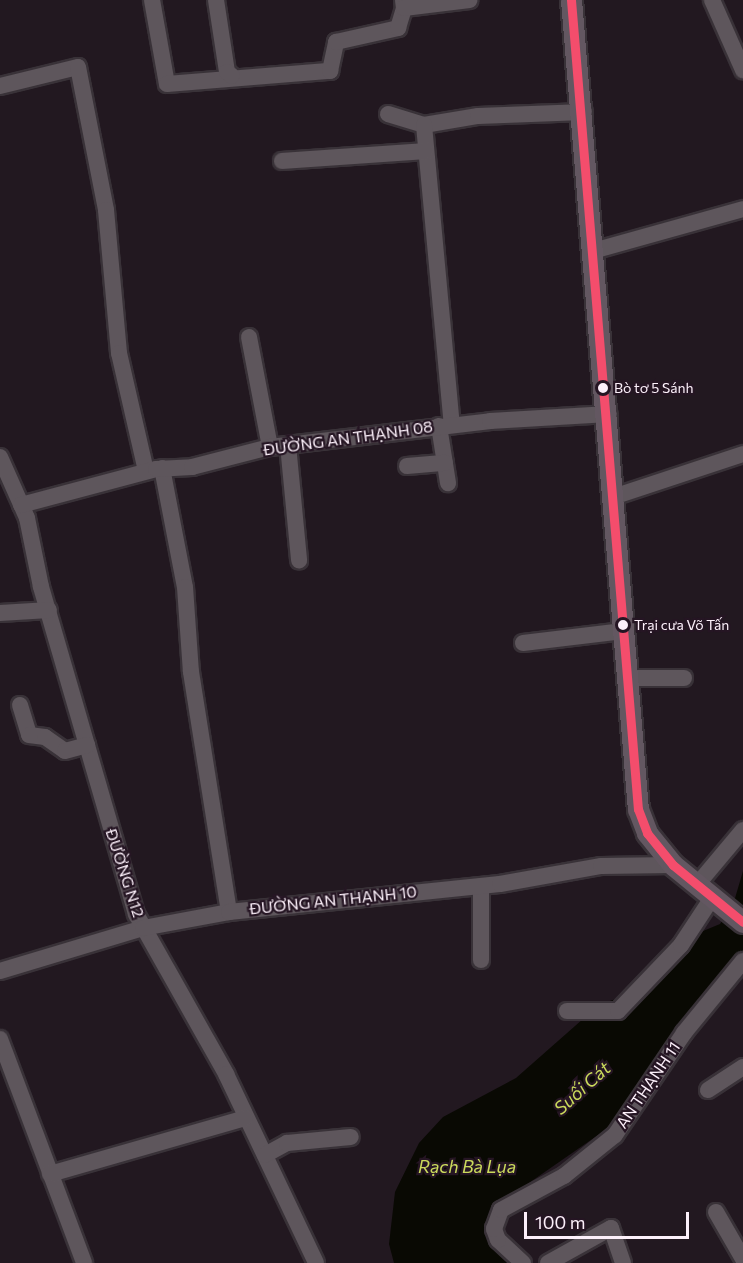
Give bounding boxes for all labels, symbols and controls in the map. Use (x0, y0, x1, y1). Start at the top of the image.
place label: Bò tơ 5 Sánh (614, 380, 694, 396)
marker: Bò tơ 5 Sánh (597, 382, 609, 394)
street label: ĐƯỜNG AN THẠNH 08 (262, 417, 434, 459)
place label: Trại cưa Võ Tấn (634, 617, 729, 633)
marker: Trại cưa Võ Tấn (617, 619, 629, 631)
street label: ĐƯỜNG N12 (102, 826, 148, 920)
street label: ĐƯỜNG AN THẠNH 10 (248, 882, 418, 918)
street label: AN THẠNH 11 (612, 1038, 684, 1132)
water label: Suối Cát (549, 1057, 615, 1119)
water label: Rạch Bà Lụa (418, 1155, 516, 1177)
scale bar (527, 1200, 692, 1238)
text: 100 m (535, 1211, 585, 1233)

